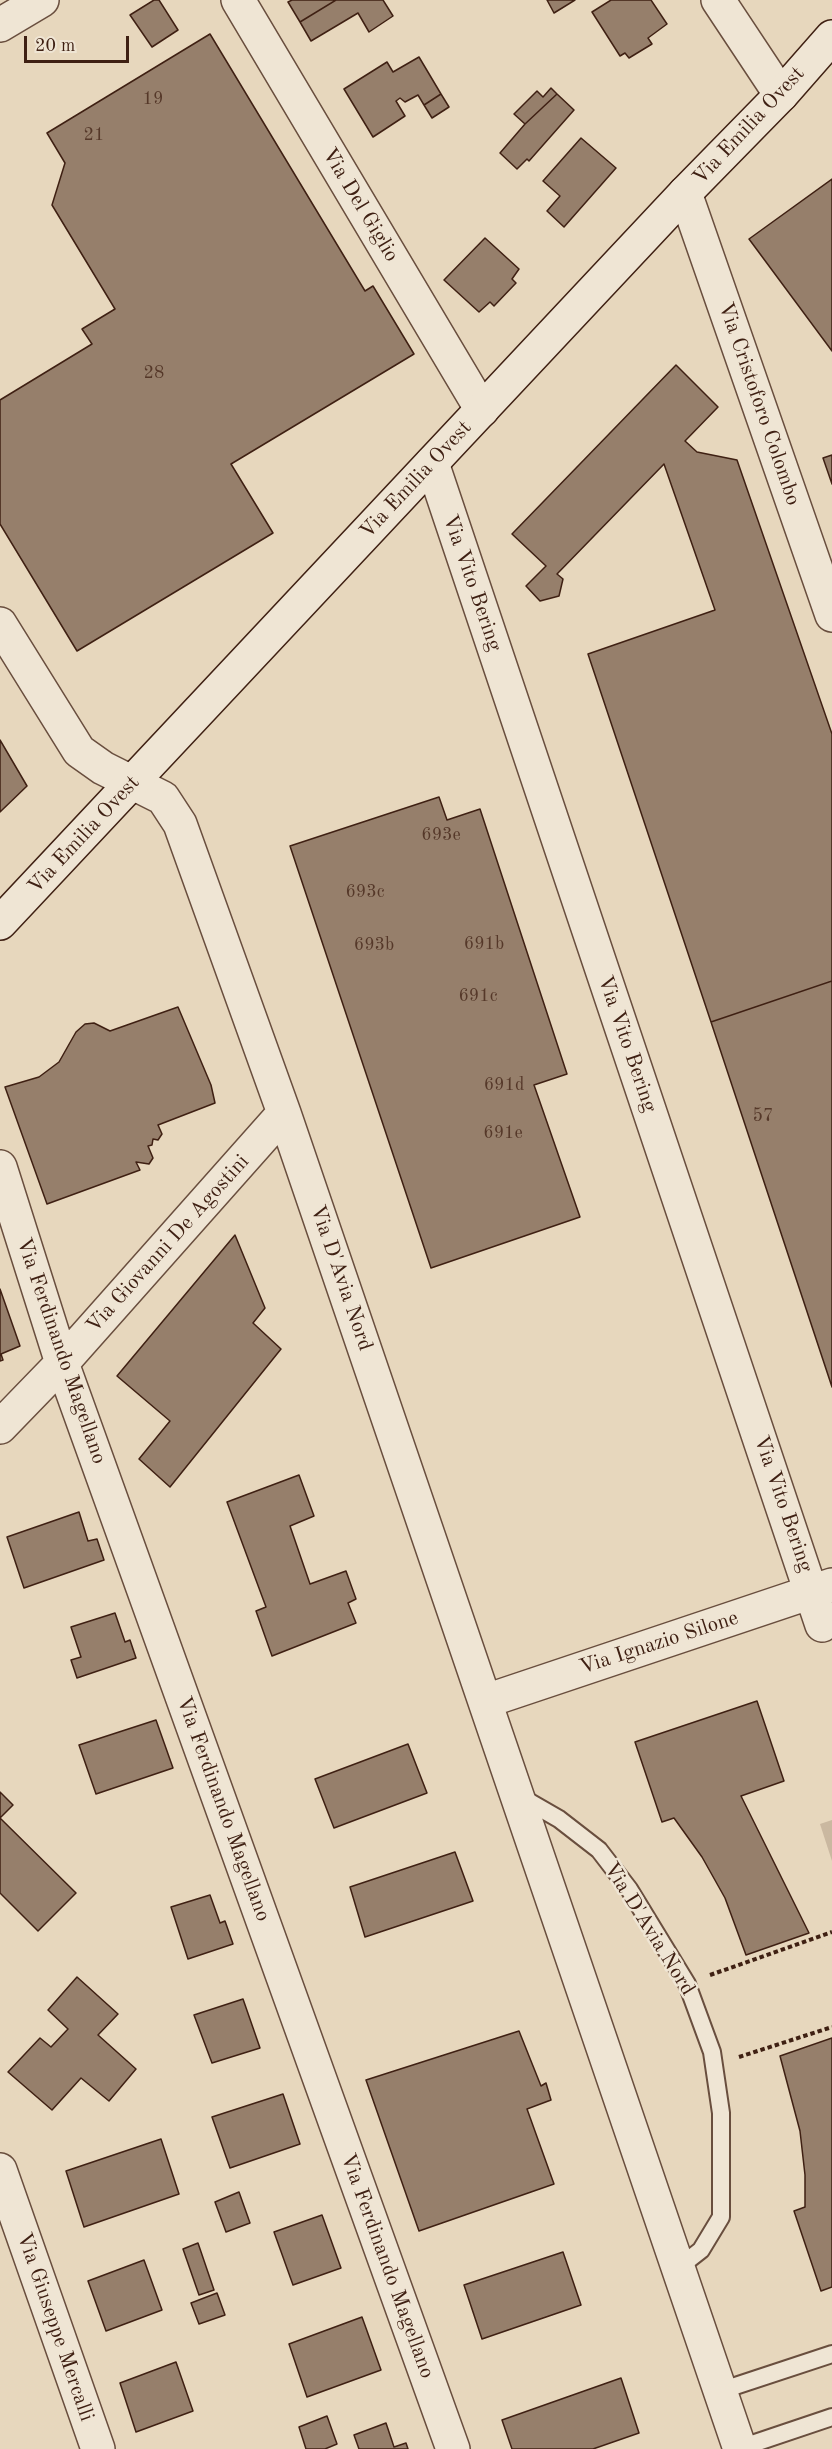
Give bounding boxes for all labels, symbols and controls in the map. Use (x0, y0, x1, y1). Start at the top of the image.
scale bar (27, 24, 132, 62)
text: 20 m (35, 37, 75, 55)
street label: Via Emilia Ovest (688, 62, 810, 190)
house number: 19 (143, 88, 163, 110)
house number: 21 (84, 124, 104, 146)
street label: Via Del Giglio (316, 143, 404, 267)
street label: Via Cristoforo Colombo (712, 299, 806, 509)
house number: 28 (144, 362, 164, 384)
street label: Via Emilia Ovest (355, 416, 477, 544)
street label: Via Vito Bering (437, 511, 507, 655)
street label: Via Emilia Ovest (23, 771, 145, 899)
house number: 693e (421, 824, 461, 846)
house number: 693c (345, 881, 385, 903)
house number: 691b (464, 933, 504, 955)
house number: 693b (354, 934, 394, 956)
street label: Via Vito Bering (592, 972, 662, 1116)
house number: 691c (458, 985, 498, 1007)
house number: 691d (484, 1074, 524, 1096)
house number: 57 (753, 1105, 773, 1127)
house number: 691e (483, 1122, 523, 1144)
street label: Via Giovanni De Agostini (81, 1150, 255, 1338)
street label: Via D'Avia Nord (304, 1202, 378, 1354)
street label: Via Ferdinando Magellano (10, 1235, 112, 1467)
street label: Via Vito Bering (748, 1432, 818, 1576)
street label: Via Ignazio Silone (576, 1605, 742, 1681)
street label: Via Ferdinando Magellano (171, 1693, 275, 1925)
street label: Via D'Avia Nord (598, 1858, 700, 2000)
street label: Via Ferdinando Magellano (335, 2150, 439, 2382)
street label: Via Giuseppe Mercalli (11, 2229, 99, 2425)

